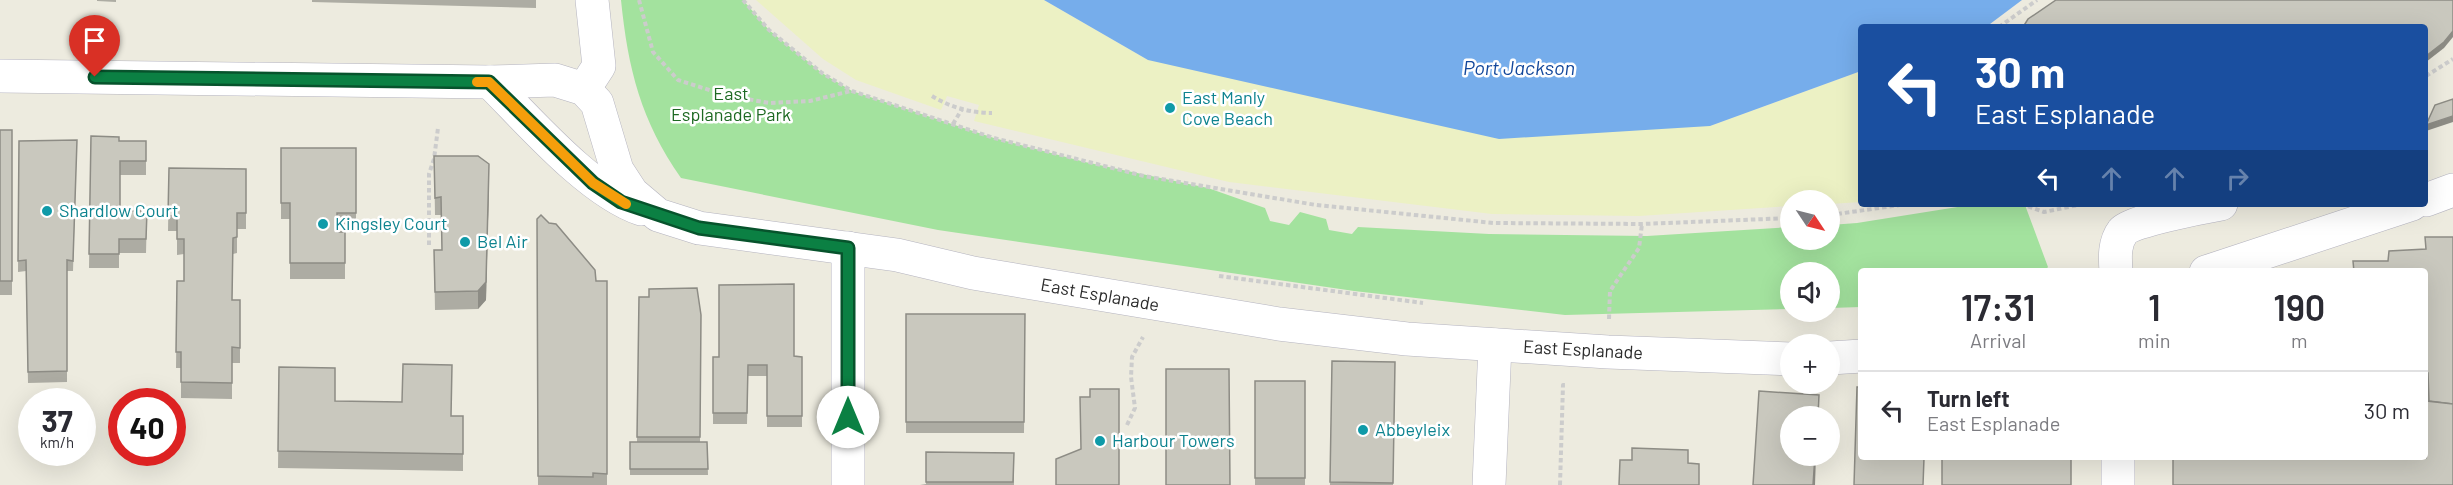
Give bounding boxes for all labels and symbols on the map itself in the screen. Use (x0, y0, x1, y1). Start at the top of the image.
pin (69, 15, 120, 77)
water label: Port Jackson (1463, 55, 1575, 79)
park label: East Esplanade Park (671, 82, 791, 125)
place label: East Manly Cove Beach (1182, 86, 1273, 129)
marker: East Manly Cove Beach (1163, 101, 1177, 115)
north arrow (1780, 190, 1840, 250)
place label: Shardlow Court (59, 199, 179, 221)
marker: Shardlow Court (40, 204, 54, 218)
place label: Kingsley Court (335, 212, 448, 234)
marker: Kingsley Court (316, 217, 330, 231)
place label: Bel Air (477, 230, 528, 252)
marker: Bel Air (458, 235, 472, 249)
street label: East Esplanade (1039, 273, 1161, 315)
street label: East Esplanade (1523, 335, 1644, 363)
position arrow (816, 385, 880, 449)
speed limit sign: 40 (108, 388, 186, 466)
place label: Abbeyleix (1375, 418, 1450, 440)
marker: Abbeyleix (1356, 423, 1370, 437)
place label: Harbour Towers (1112, 429, 1235, 451)
marker: Harbour Towers (1093, 434, 1107, 448)

